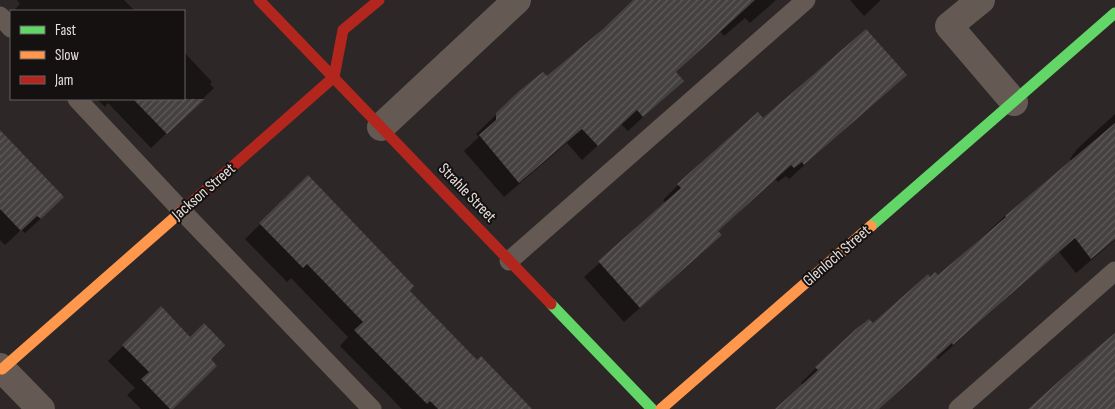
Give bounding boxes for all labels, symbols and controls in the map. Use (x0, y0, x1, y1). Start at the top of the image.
legend (10, 10, 185, 100)
text: Fast (55, 21, 77, 40)
text: Slow (55, 46, 79, 65)
text: Jam (54, 71, 73, 90)
street label: Jackson Street (168, 159, 239, 225)
street label: Strahle Street (434, 159, 500, 227)
street label: Glenloch Street (799, 221, 875, 291)

